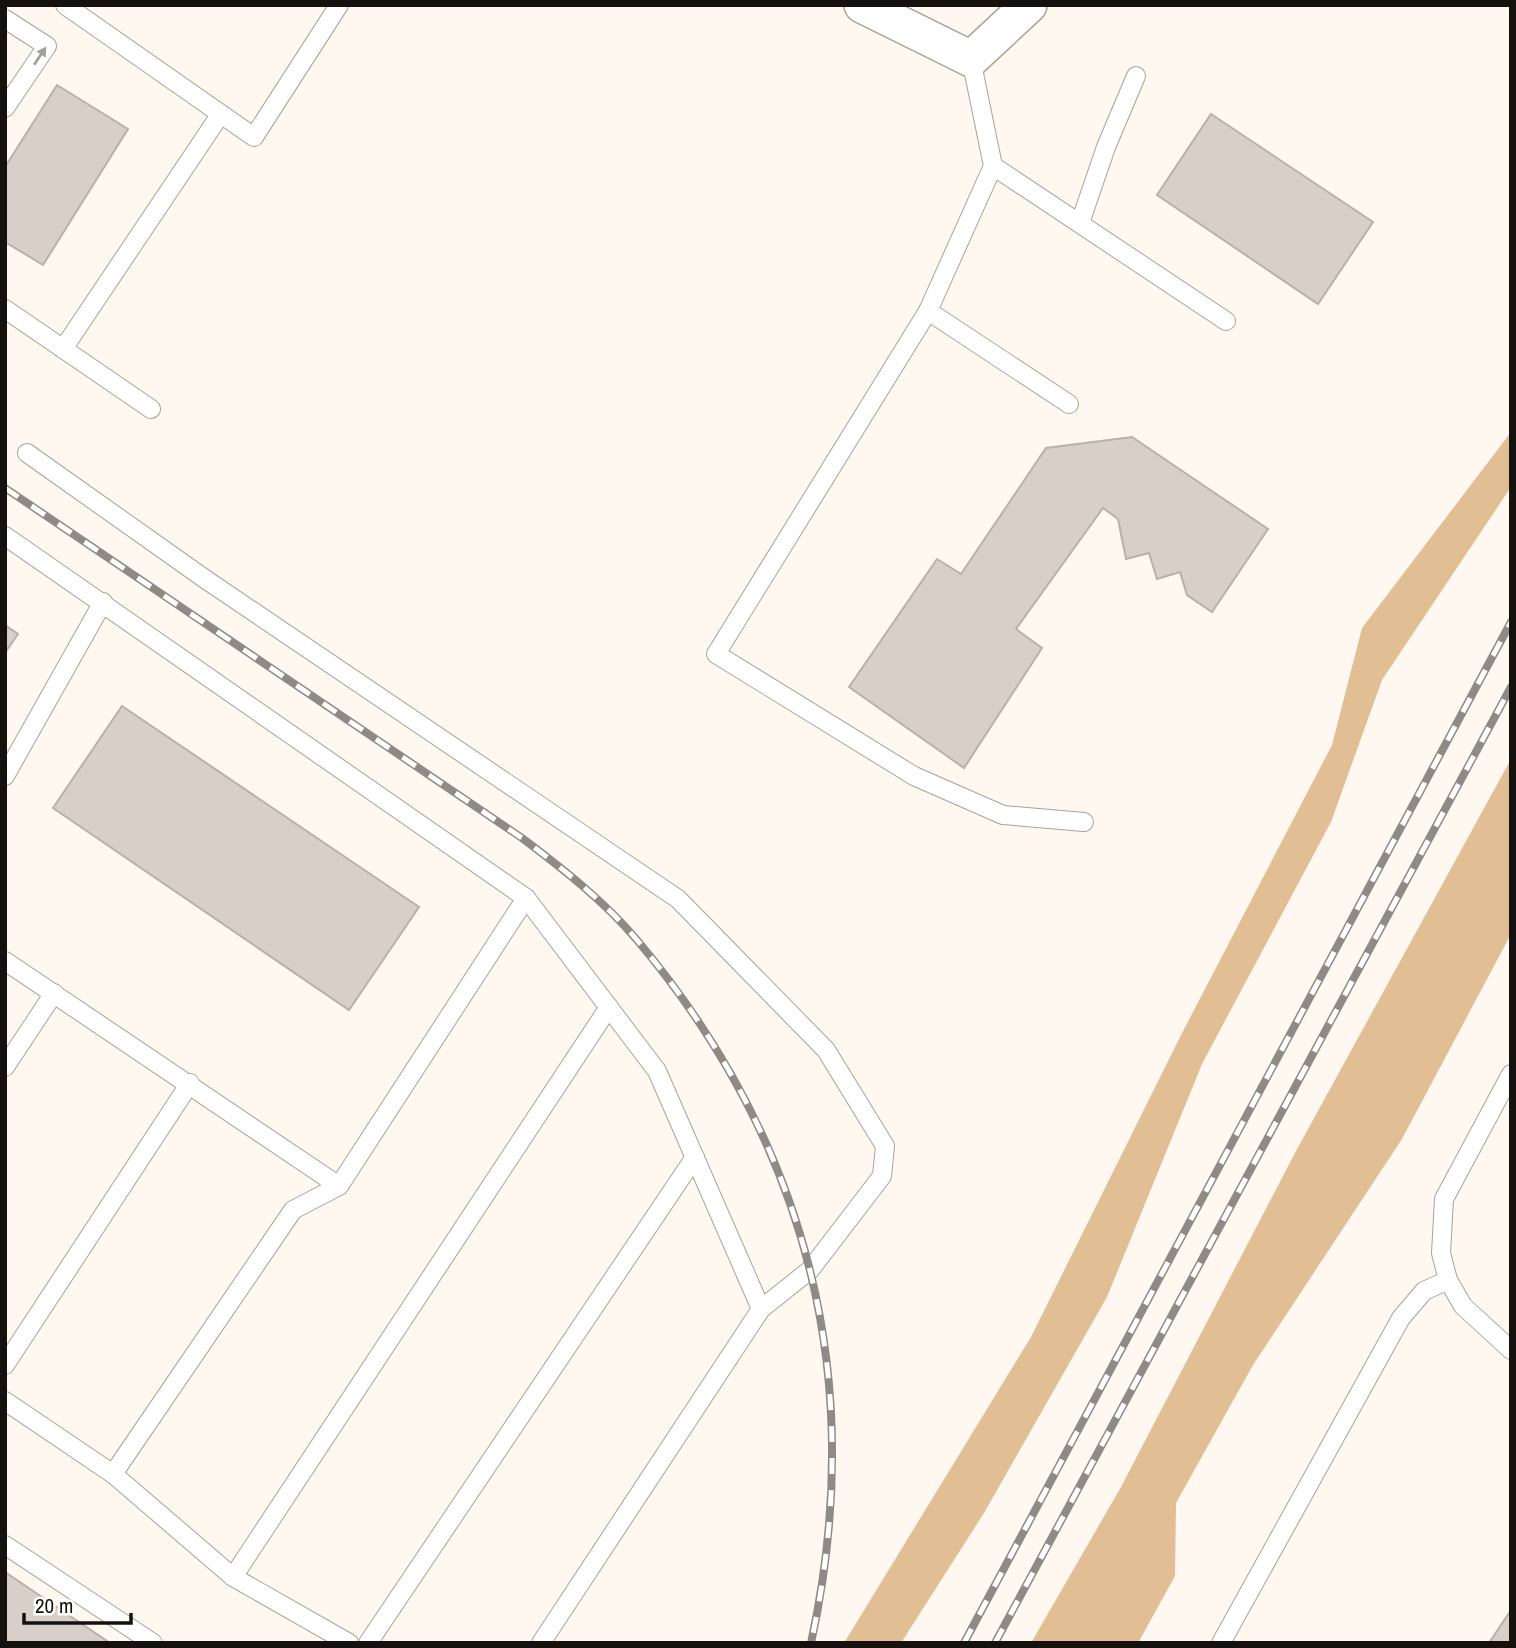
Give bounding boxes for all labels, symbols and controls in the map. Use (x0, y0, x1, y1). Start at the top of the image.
one-way arrow (33, 47, 46, 66)
scale bar (24, 1582, 131, 1626)
text: 20 m (35, 1591, 73, 1620)

